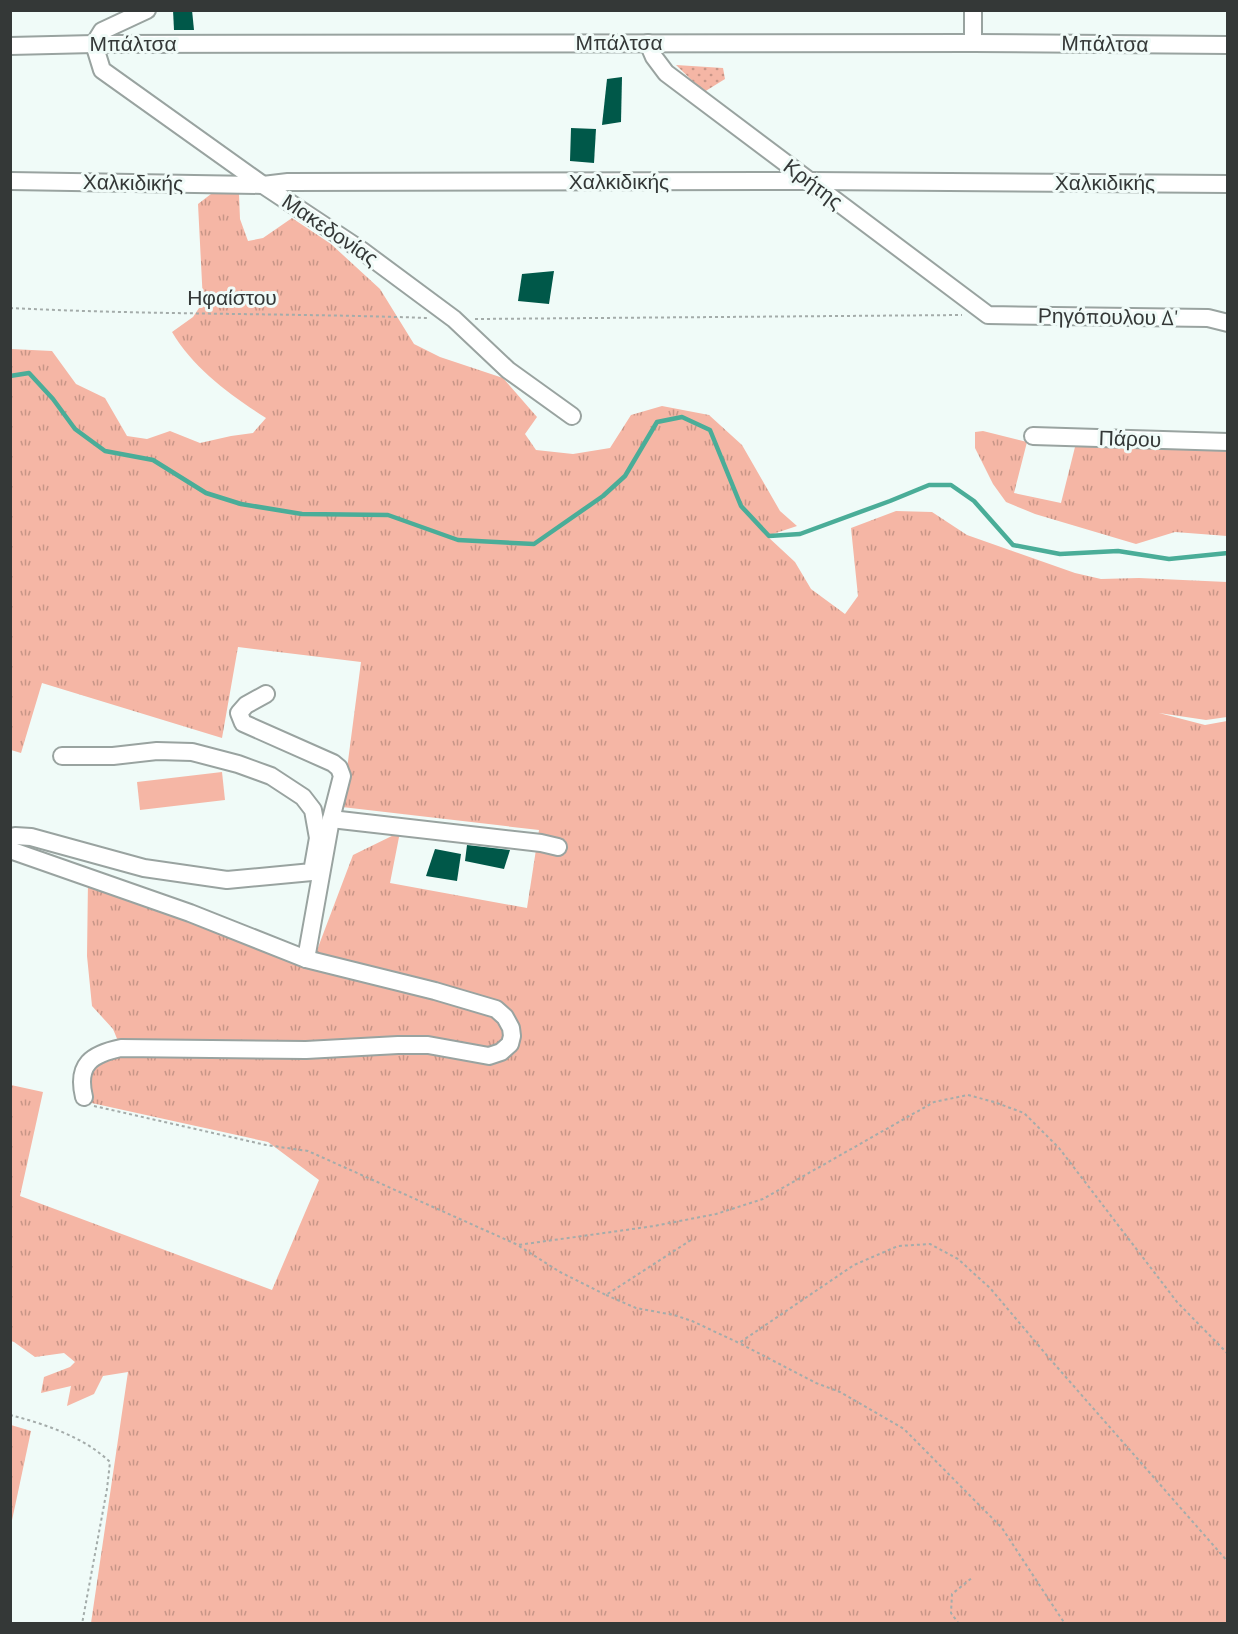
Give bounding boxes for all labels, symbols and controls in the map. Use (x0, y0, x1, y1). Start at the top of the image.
street label: Μπάλτσα (575, 29, 663, 56)
street label: Μπάλτσα (1061, 29, 1149, 58)
street label: Μπάλτσα (89, 30, 177, 57)
street label: Κρήτης (778, 152, 848, 215)
street label: Χαλκιδικής (83, 168, 183, 197)
street label: Χαλκιδικής (569, 168, 669, 195)
street label: Χαλκιδικής (1055, 169, 1155, 196)
street label: Μακεδονίας (277, 188, 384, 272)
street label: Ηφαίστου (187, 284, 277, 311)
street label: Ρηγόπουλου Δ' (1038, 302, 1178, 331)
street label: Πάρου (1098, 424, 1162, 453)

